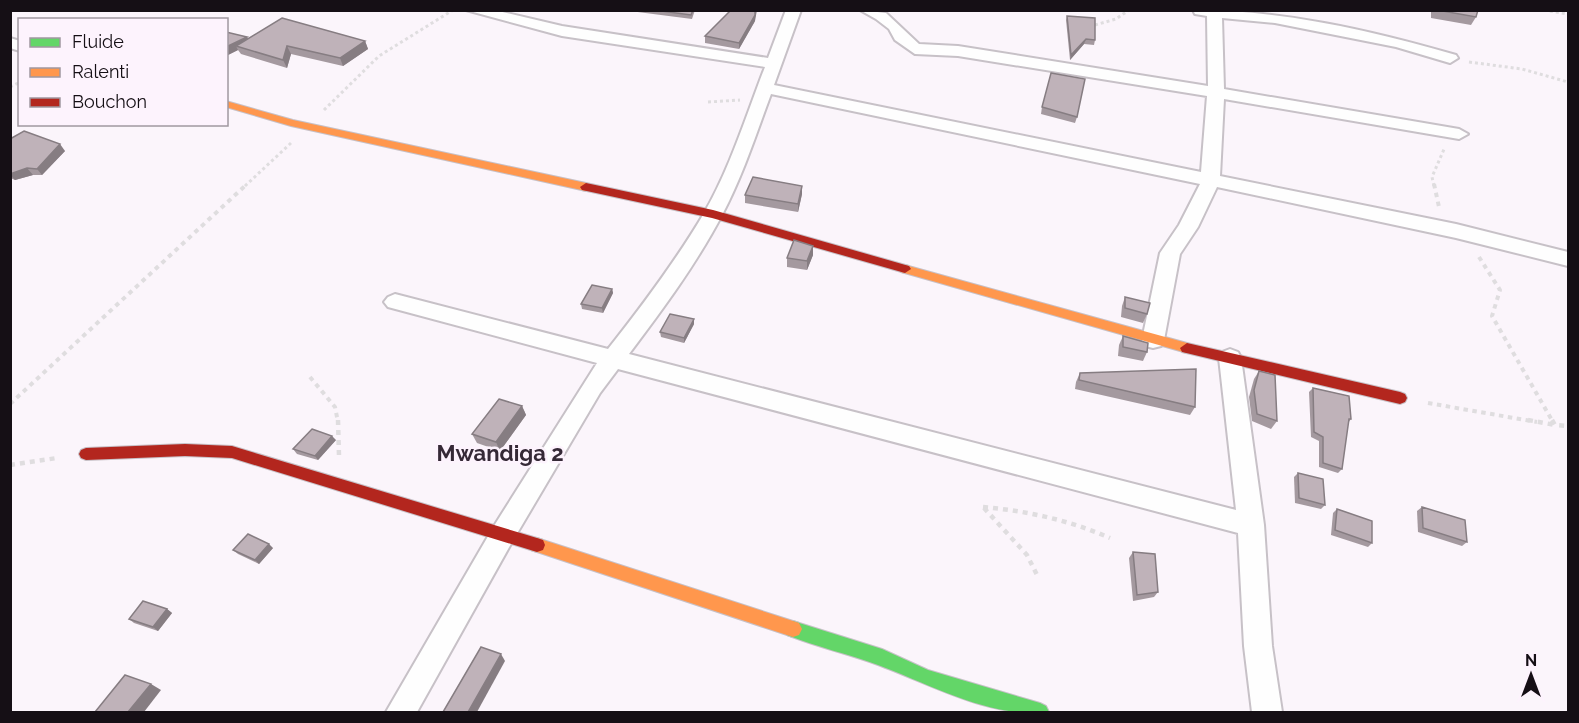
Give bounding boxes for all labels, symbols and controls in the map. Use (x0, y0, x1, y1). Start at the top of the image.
legend (18, 18, 228, 126)
text: Fluide (72, 31, 124, 52)
text: Ralenti (72, 61, 129, 82)
text: Bouchon (72, 91, 147, 112)
district label: Mwandiga 2 (436, 440, 564, 466)
north arrow (1501, 645, 1561, 705)
text: N (1525, 651, 1537, 670)

